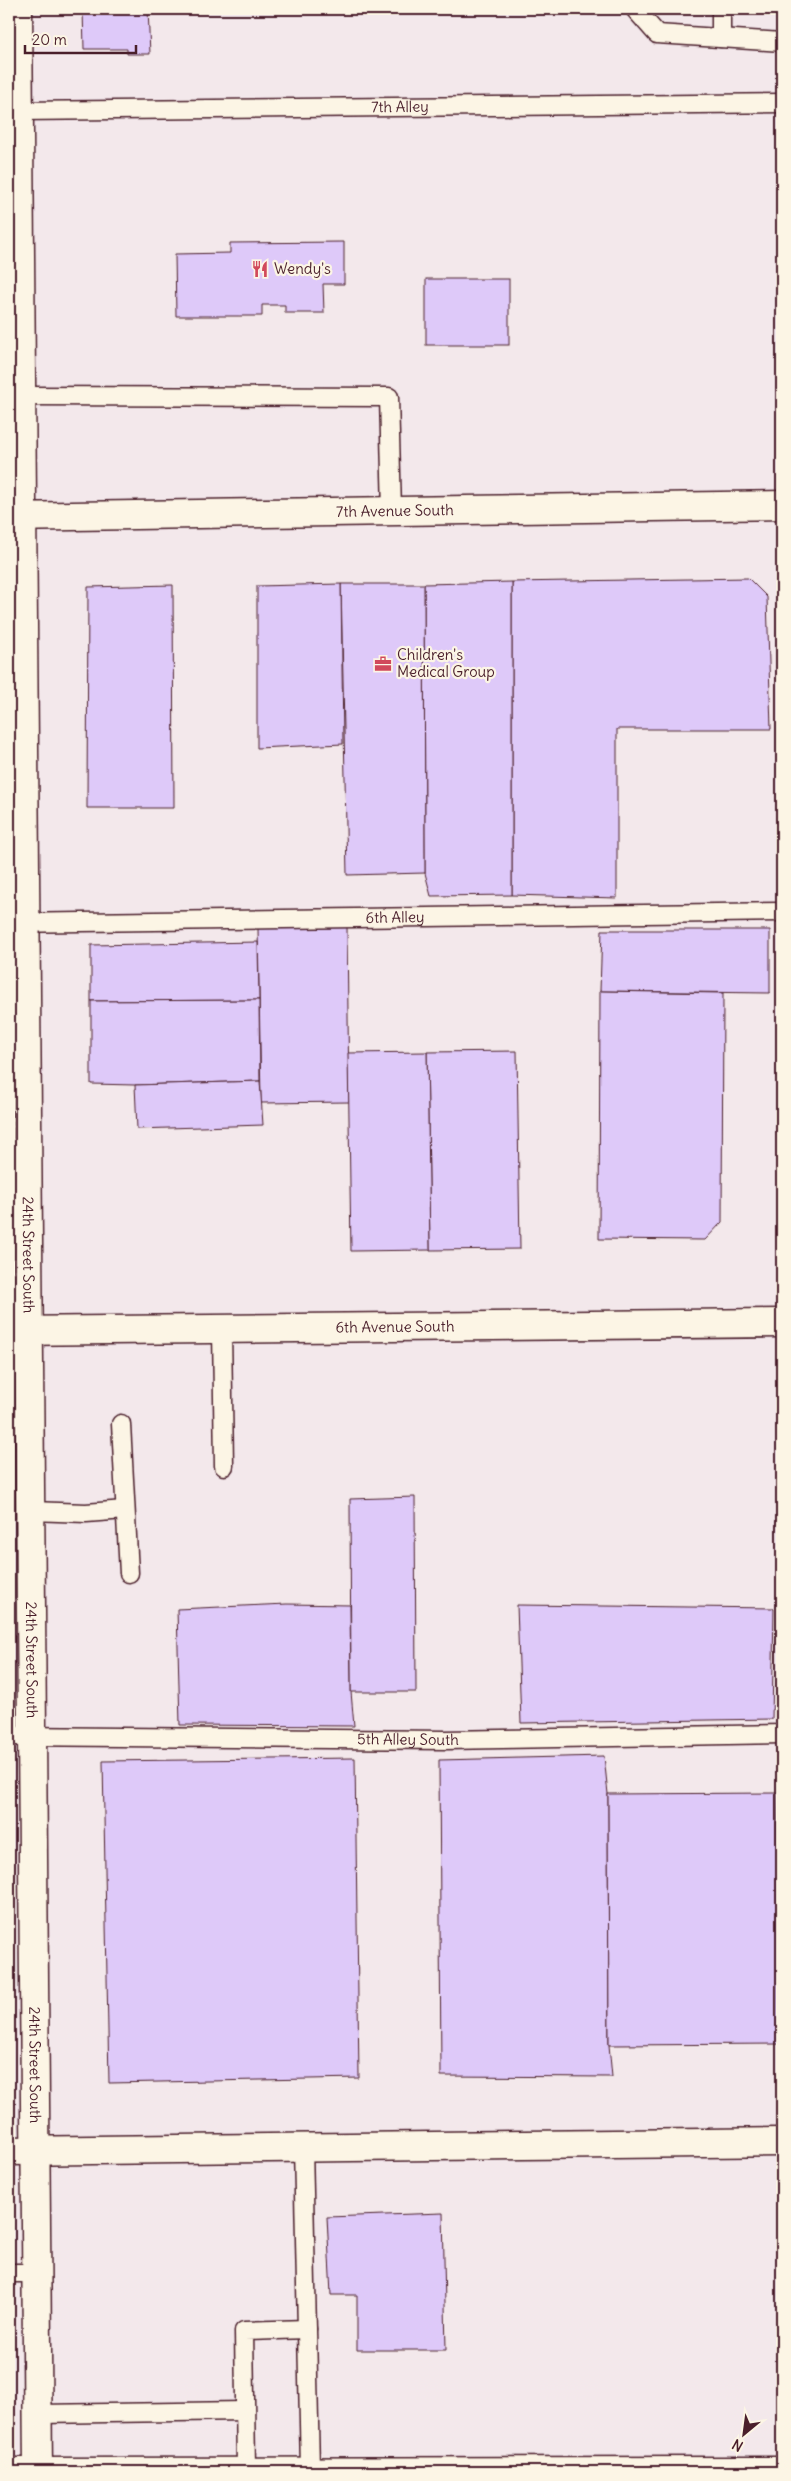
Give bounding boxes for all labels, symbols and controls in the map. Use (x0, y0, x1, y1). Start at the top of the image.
scale bar (25, 22, 136, 54)
text: 20 m (32, 30, 67, 49)
street label: 7th Alley (371, 97, 429, 116)
restaurant icon: Wendy's (250, 259, 270, 279)
place label: Wendy's (274, 259, 331, 278)
street label: 7th Avenue South (336, 500, 454, 521)
place label: Children's Medical Group (397, 645, 495, 681)
office icon: Children's Medical Group (373, 654, 393, 674)
street label: 6th Alley (365, 907, 425, 927)
street label: 24th Street South (19, 1196, 39, 1314)
street label: 6th Avenue South (335, 1316, 455, 1337)
street label: 24th Street South (22, 1601, 42, 1719)
street label: 5th Alley South (357, 1729, 459, 1749)
street label: 24th Street South (25, 2006, 45, 2124)
north arrow (718, 2408, 768, 2458)
text: N (729, 2435, 746, 2456)

